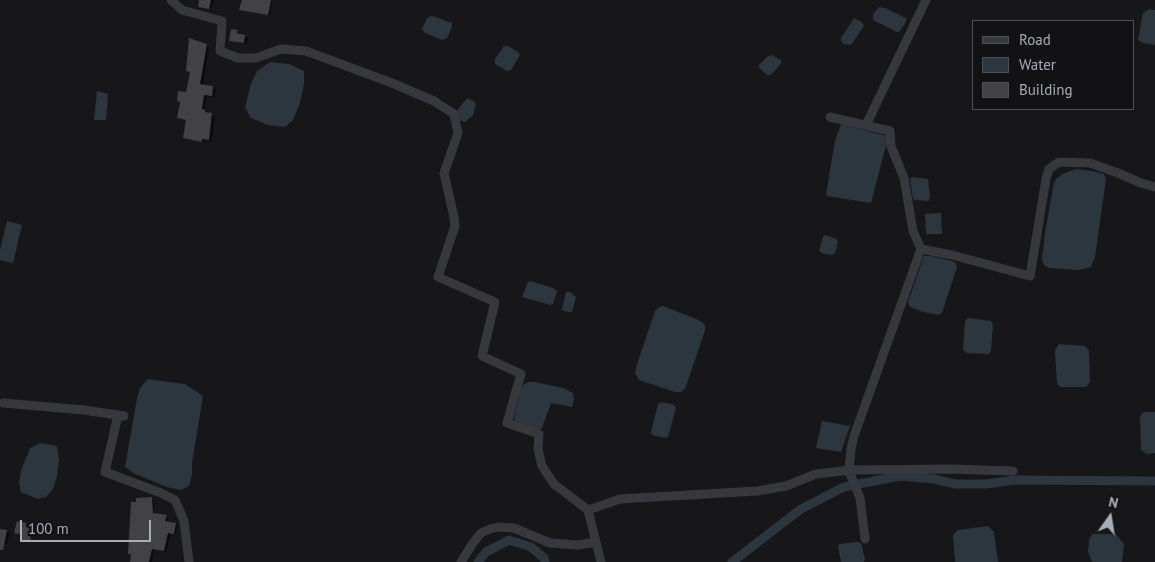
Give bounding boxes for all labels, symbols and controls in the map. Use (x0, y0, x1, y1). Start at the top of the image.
legend (972, 20, 1135, 110)
text: Road (1019, 30, 1051, 49)
text: Water (1019, 55, 1056, 74)
text: Building (1019, 80, 1073, 99)
north arrow (1085, 492, 1135, 542)
text: N (1107, 493, 1120, 512)
scale bar (22, 510, 154, 542)
text: 100 m (28, 519, 69, 538)

